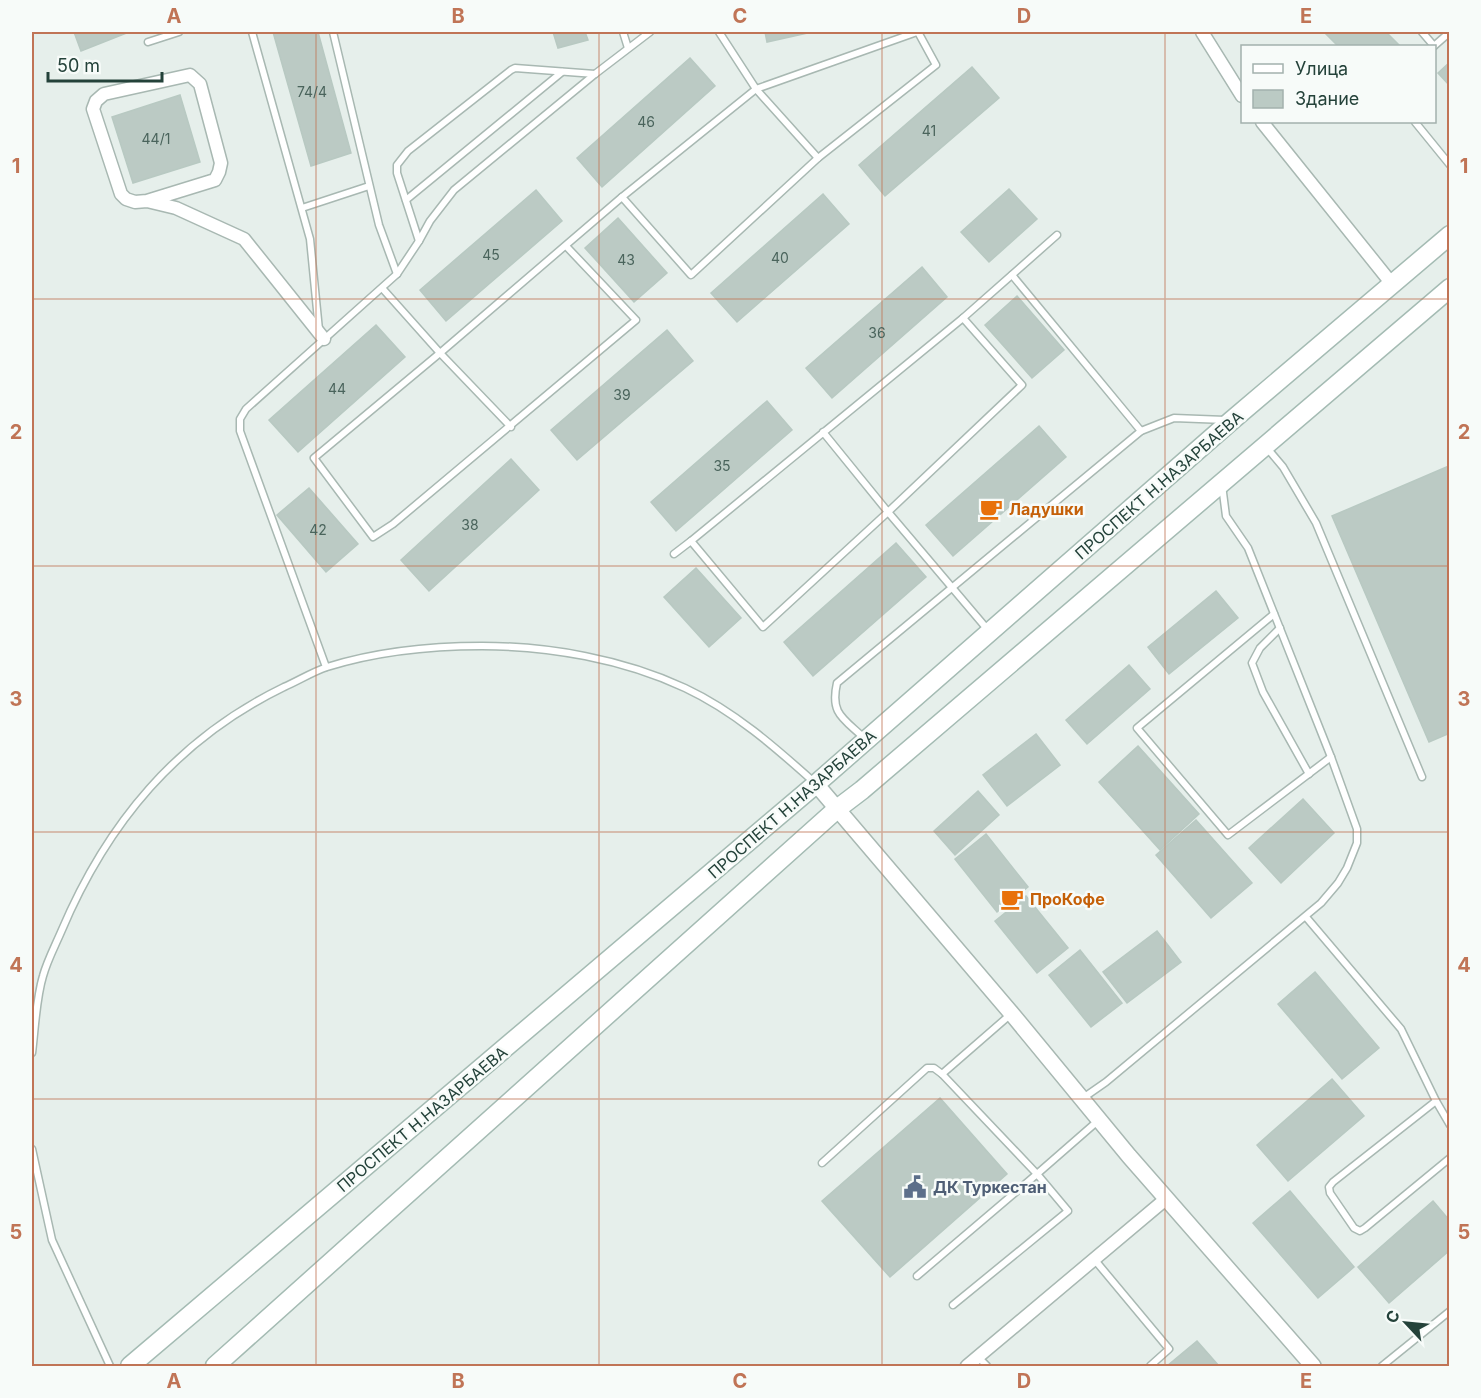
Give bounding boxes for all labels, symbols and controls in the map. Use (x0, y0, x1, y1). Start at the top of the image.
text: A (167, 4, 182, 28)
text: B (451, 4, 465, 28)
text: C (733, 4, 747, 28)
text: D (1017, 4, 1031, 28)
text: E (1300, 4, 1312, 28)
scale bar (48, 45, 162, 83)
legend (1241, 45, 1436, 123)
text: 50 m (57, 55, 100, 76)
text: Улица (1295, 58, 1348, 79)
house number: 74/4 (297, 83, 327, 100)
text: Здание (1295, 88, 1359, 109)
house number: 46 (637, 113, 655, 130)
house number: 41 (922, 122, 936, 139)
house number: 44/1 (142, 130, 170, 147)
text: 1 (12, 154, 20, 178)
text: 1 (1460, 154, 1468, 178)
house number: 45 (482, 246, 500, 263)
house number: 40 (771, 249, 789, 266)
house number: 43 (617, 251, 635, 268)
house number: 36 (868, 324, 886, 341)
house number: 44 (328, 380, 346, 397)
house number: 39 (613, 386, 631, 403)
street label: ПРОСПЕКТ Н.НАЗАРБАЕВА (1071, 407, 1247, 563)
text: 2 (10, 420, 22, 444)
text: 2 (1458, 420, 1470, 444)
house number: 35 (713, 457, 731, 474)
cafe icon: Ладушки (978, 496, 1004, 522)
place label: Ладушки (1009, 499, 1084, 519)
house number: 38 (461, 516, 479, 533)
house number: 42 (309, 521, 327, 538)
text: 3 (10, 687, 22, 711)
text: 3 (1458, 687, 1470, 711)
street label: ПРОСПЕКТ Н.НАЗАРБАЕВА (704, 726, 880, 882)
cafe icon: ПроКофе (999, 886, 1025, 912)
place label: ПроКофе (1030, 889, 1105, 909)
text: 4 (9, 953, 23, 977)
text: 4 (1457, 953, 1471, 977)
street label: ПРОСПЕКТ Н.НАЗАРБАЕВА (333, 1042, 511, 1196)
public building icon: ДК Туркестан (902, 1174, 928, 1200)
place label: ДК Туркестан (933, 1177, 1047, 1197)
text: 5 (10, 1220, 22, 1244)
text: 5 (1458, 1220, 1470, 1244)
north arrow (1376, 1293, 1436, 1353)
text: С (1381, 1307, 1404, 1326)
text: A (167, 1369, 182, 1393)
text: B (451, 1369, 465, 1393)
text: C (733, 1369, 747, 1393)
text: D (1017, 1369, 1031, 1393)
text: E (1300, 1369, 1312, 1393)

